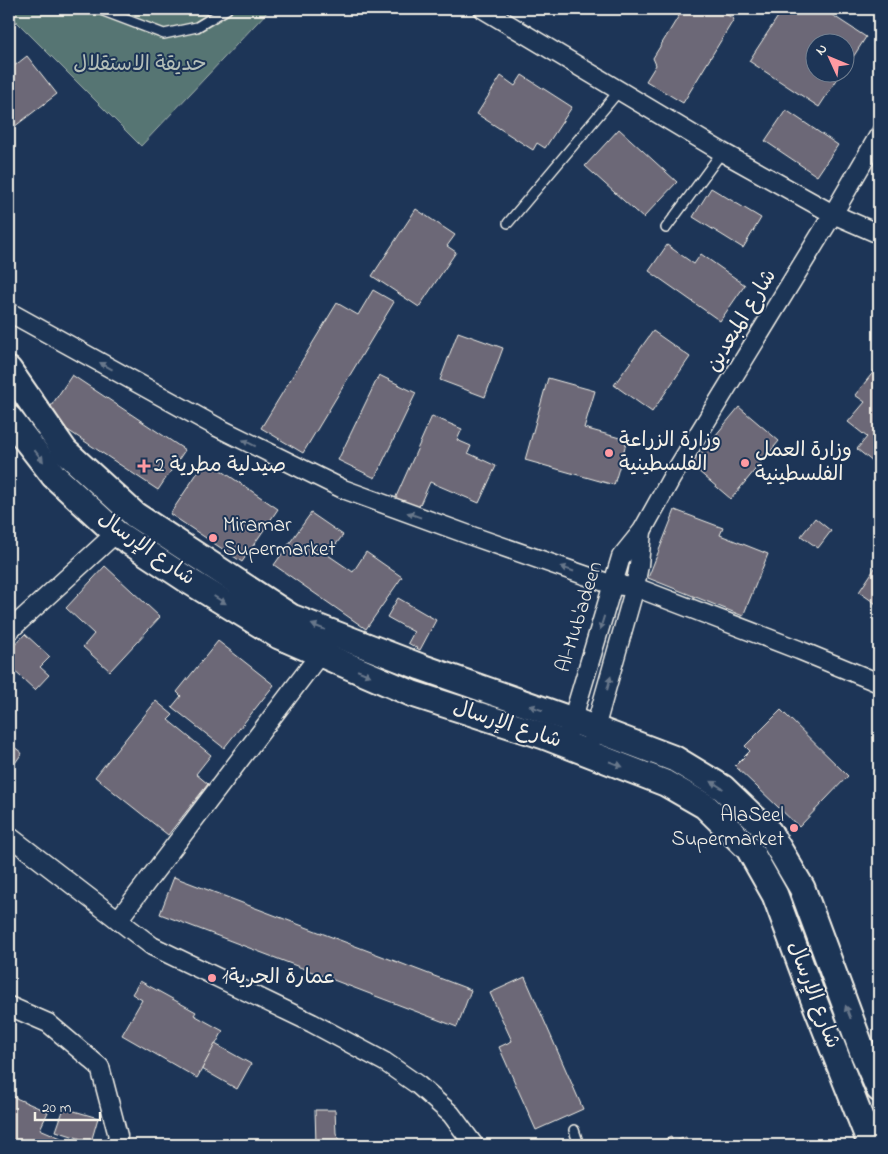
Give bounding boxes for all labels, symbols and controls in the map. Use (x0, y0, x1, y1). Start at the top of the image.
north arrow (806, 32, 856, 82)
text: N (811, 39, 833, 61)
park label: حديقة الاستقلال (73, 50, 207, 80)
street label: شارع المبعدين (699, 264, 785, 378)
one-way arrow (99, 362, 113, 370)
place label: وزارة الزراعة الفلسطينية (619, 426, 721, 480)
place label: وزارة العمل الفلسطينية (755, 436, 852, 490)
one-way arrow (242, 439, 256, 447)
marker: وزارة الزراعة الفلسطينية (603, 447, 615, 459)
one-way arrow (33, 449, 44, 462)
place label: صيدلية مطرية 2 (154, 451, 286, 481)
marker: وزارة العمل الفلسطينية (739, 457, 751, 469)
marker: صيدلية مطرية 2 (138, 460, 150, 472)
street label: شارع الإرسال (91, 504, 201, 594)
place label: Miramar Supermarket (223, 511, 336, 565)
one-way arrow (406, 511, 421, 519)
marker: Miramar Supermarket (207, 532, 219, 544)
street label: Al-Mub'adeen (549, 558, 611, 676)
one-way arrow (559, 565, 574, 573)
one-way arrow (213, 595, 226, 604)
one-way arrow (597, 615, 605, 630)
one-way arrow (310, 623, 325, 630)
one-way arrow (357, 669, 371, 677)
one-way arrow (605, 675, 613, 690)
street label: شارع الإرسال (449, 693, 565, 757)
one-way arrow (528, 703, 543, 711)
one-way arrow (609, 760, 623, 768)
one-way arrow (710, 780, 724, 789)
place label: AlaSeel Supermarket (671, 801, 784, 855)
marker: AlaSeel Supermarket (788, 822, 800, 834)
street label: شارع الإرسال (779, 937, 847, 1053)
place label: عمارة الحرية1 (222, 963, 336, 993)
marker: عمارة الحرية1 (206, 972, 218, 984)
one-way arrow (844, 1004, 851, 1019)
scale bar (35, 1089, 100, 1121)
text: 20 m (42, 1097, 72, 1119)

